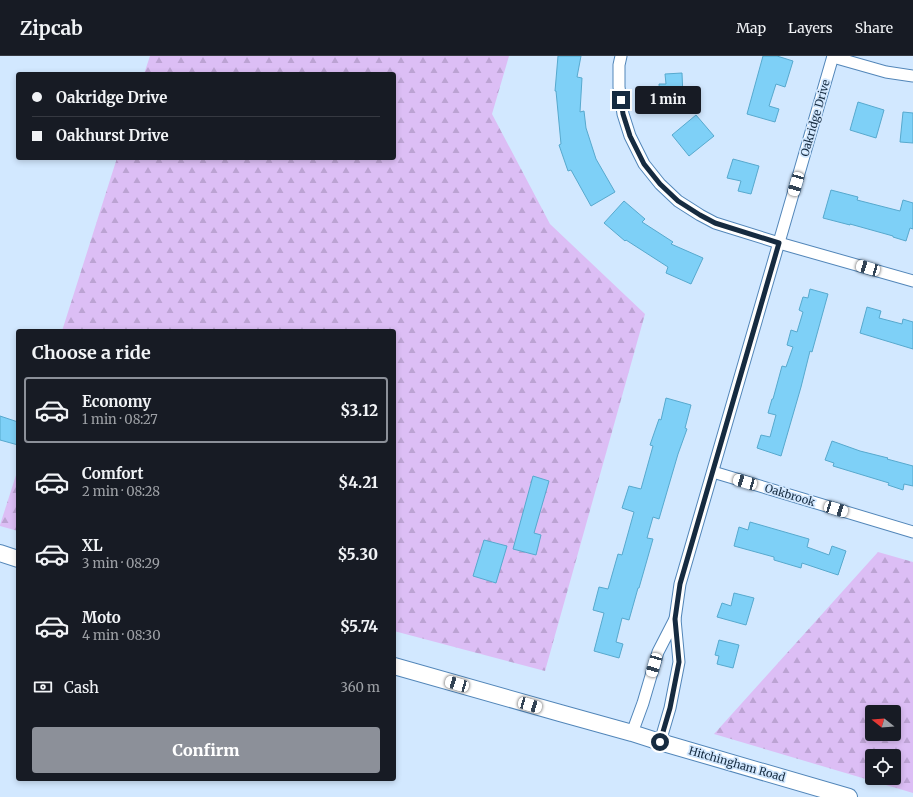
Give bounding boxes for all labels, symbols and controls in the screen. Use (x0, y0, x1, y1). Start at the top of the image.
text: Zipcab (20, 16, 83, 40)
text: Map (736, 19, 766, 37)
text: Layers (788, 19, 833, 37)
text: Share (855, 19, 893, 37)
street label: Oakridge Drive (797, 78, 833, 158)
callout: 1 min (635, 86, 701, 114)
text: Oakridge Drive (56, 88, 167, 107)
route end (612, 91, 630, 109)
text: 1 min (650, 91, 686, 108)
text: Oakhurst Drive (56, 126, 169, 145)
car (787, 171, 805, 197)
car (855, 259, 881, 277)
text: Choose a ride (32, 341, 151, 364)
icon: car (34, 392, 70, 428)
text: Economy (82, 392, 151, 411)
text: $3.12 (340, 401, 378, 420)
text: 1 min · 08:27 (82, 411, 158, 428)
icon: car (34, 464, 70, 500)
text: Comfort (82, 464, 143, 483)
text: $4.21 (338, 473, 378, 492)
car (732, 473, 758, 491)
street label: Oakbrook (763, 481, 817, 509)
text: 2 min · 08:28 (82, 483, 160, 500)
car (823, 500, 849, 518)
icon: car (34, 536, 70, 572)
text: XL (82, 536, 103, 555)
text: $5.30 (338, 545, 378, 564)
text: 3 min · 08:29 (82, 555, 160, 572)
icon: car (34, 608, 70, 644)
text: Moto (82, 608, 121, 627)
text: $5.74 (340, 617, 378, 636)
text: 4 min · 08:30 (82, 627, 161, 644)
car (645, 652, 663, 678)
car (444, 675, 470, 693)
icon: cash (32, 676, 54, 698)
text: Cash (64, 678, 99, 697)
text: 360 m (341, 679, 380, 696)
car (517, 696, 543, 714)
north arrow (865, 705, 901, 741)
map controls (865, 705, 901, 785)
button: Confirm (32, 727, 380, 773)
route start (651, 733, 669, 751)
street label: Hitchingham Road (687, 744, 787, 785)
button: locate (865, 749, 901, 785)

